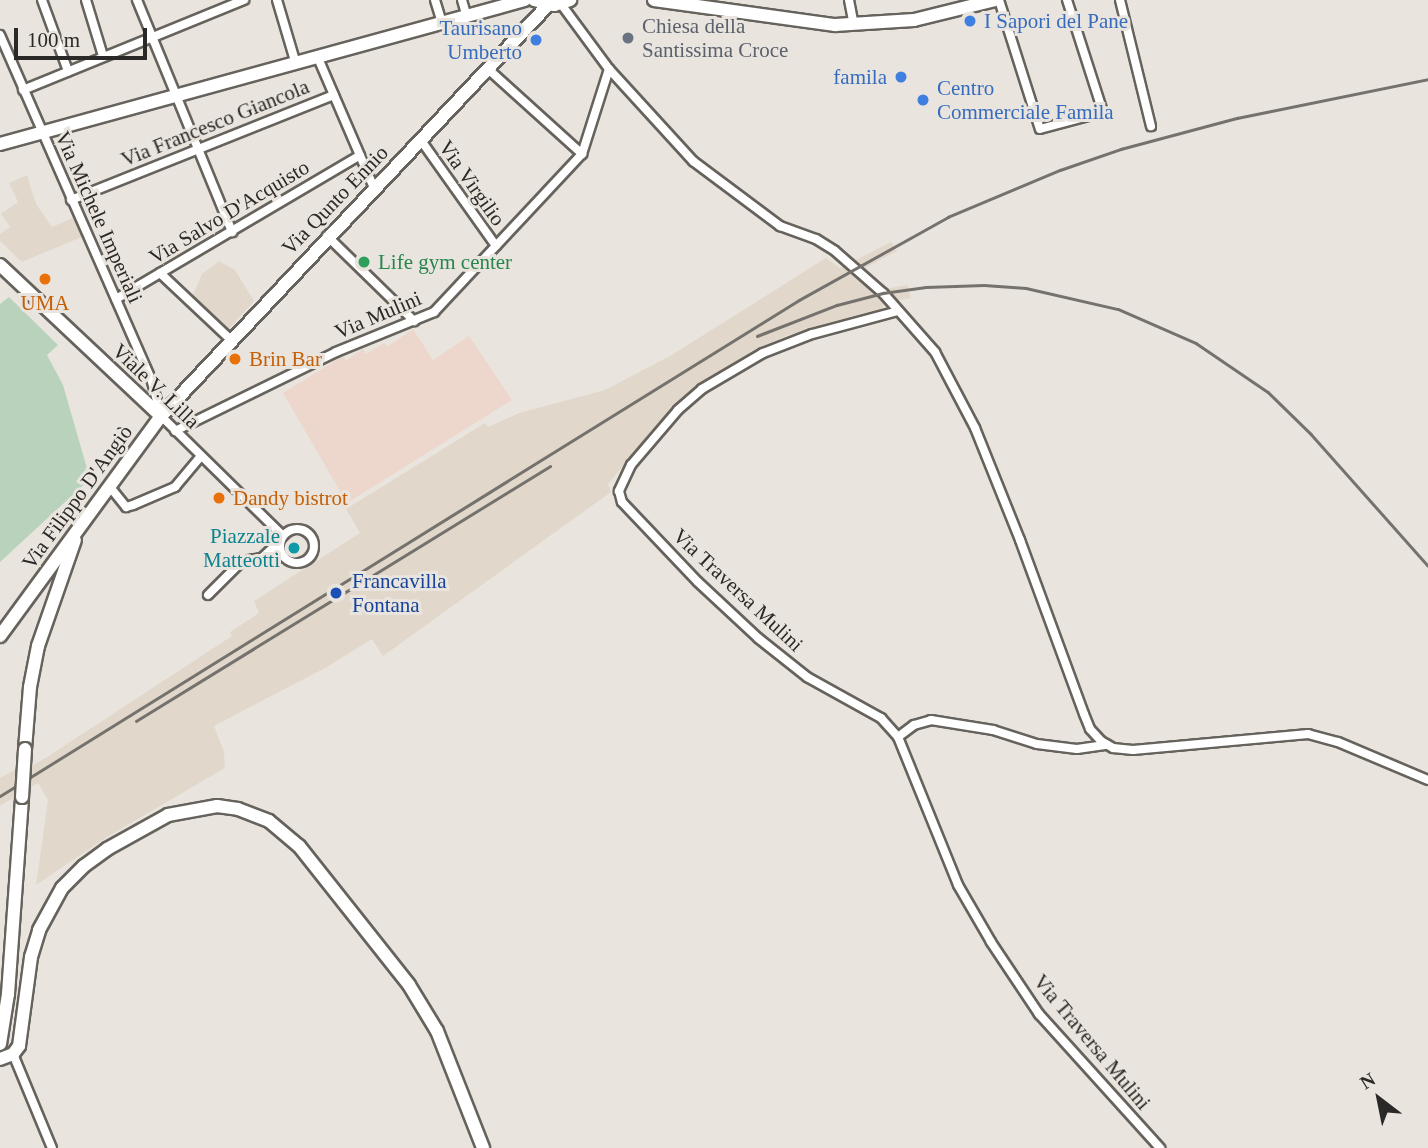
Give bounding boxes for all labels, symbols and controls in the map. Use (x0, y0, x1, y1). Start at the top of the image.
place label: I Sapori del Pane (984, 8, 1128, 34)
place label: Chiesa della Santissima Croce (642, 13, 788, 63)
marker: I Sapori del Pane (962, 13, 978, 29)
scale bar (18, 14, 150, 58)
place label: Taurisano Umberto (439, 15, 522, 65)
text: 100 m (27, 28, 80, 52)
marker: Chiesa della Santissima Croce (620, 30, 636, 46)
marker: Taurisano Umberto (528, 32, 544, 48)
place label: famila (833, 64, 887, 90)
marker: famila (893, 69, 909, 85)
street label: Via Francesco Giancola (117, 74, 313, 172)
place label: Centro Commerciale Famila (937, 75, 1114, 125)
marker: Centro Commerciale Famila (915, 92, 931, 108)
street label: Via Michele Imperiali (50, 127, 148, 307)
street label: Via Virgilio (433, 135, 511, 231)
street label: Via Qunto Ennio (277, 140, 393, 260)
street label: Via Salvo D'Acquisto (144, 154, 314, 270)
place label: Life gym center (378, 249, 512, 275)
marker: Life gym center (356, 254, 372, 270)
marker: UMA (37, 271, 53, 287)
street label: Via Mulini (331, 286, 425, 344)
place label: UMA (20, 290, 70, 316)
street label: Viale V. Lilla (107, 338, 205, 434)
place label: Brin Bar (249, 346, 322, 372)
marker: Brin Bar (227, 351, 243, 367)
street label: Via Filippo D'Angiò (16, 420, 138, 574)
place label: Dandy bistrot (233, 485, 348, 511)
marker: Dandy bistrot (211, 490, 227, 506)
place label: Piazzale Matteotti (203, 523, 280, 573)
street label: Via Traversa Mulini (667, 523, 809, 657)
marker: Piazzale Matteotti (286, 540, 302, 556)
place label: Francavilla Fontana (352, 568, 446, 618)
marker: Francavilla Fontana (326, 583, 346, 603)
street label: Via Traversa Mulini (1028, 969, 1156, 1115)
north arrow (1344, 1064, 1414, 1134)
text: N (1356, 1068, 1379, 1093)

